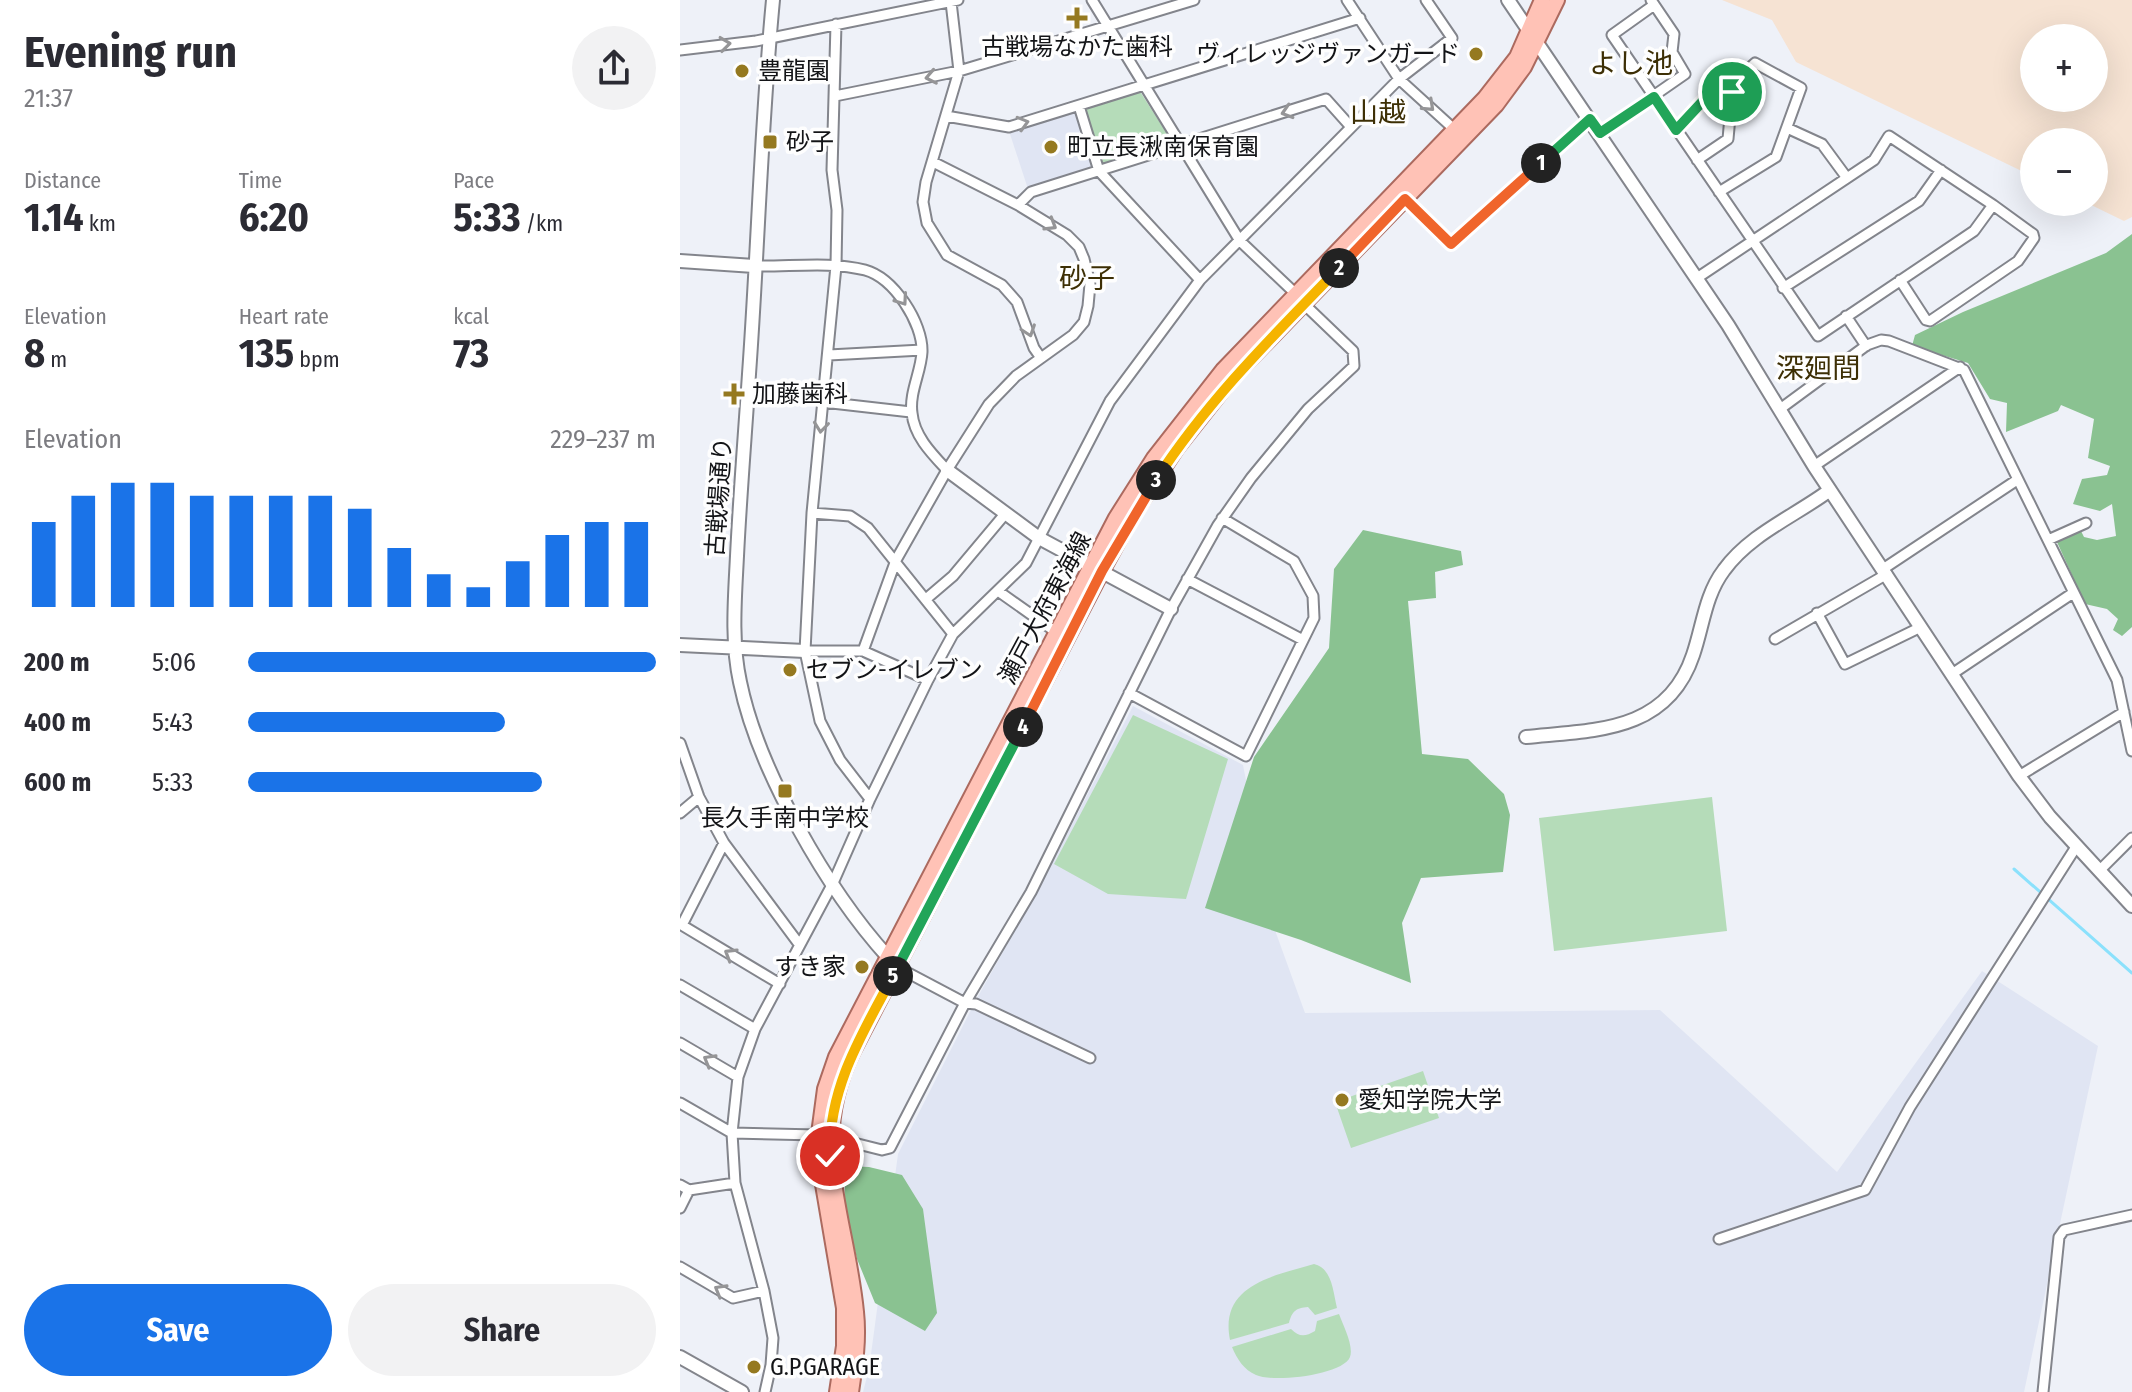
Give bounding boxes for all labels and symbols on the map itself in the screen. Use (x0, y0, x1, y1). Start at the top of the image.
marker: 古戦場なかた歯科 (1066, 7, 1088, 29)
place label: 古戦場なかた歯科 (981, 33, 1173, 61)
one-way arrow (719, 36, 732, 53)
place label: ヴィレッジヴァンガード (1196, 40, 1460, 68)
marker: ヴィレッジヴァンガード (1467, 45, 1485, 63)
district label: よし池 (1589, 47, 1673, 80)
place label: 豊龍園 (758, 57, 830, 85)
pin (1698, 58, 1766, 126)
marker: 豊龍園 (733, 62, 751, 80)
one-way arrow (925, 68, 938, 85)
district label: 山越 (1350, 96, 1406, 129)
one-way arrow (1419, 96, 1434, 110)
one-way arrow (1281, 103, 1294, 119)
one-way arrow (1015, 116, 1029, 132)
place label: 砂子 (786, 128, 834, 156)
marker: 砂子 (761, 133, 779, 151)
place label: 町立長湫南保育園 (1067, 133, 1259, 161)
marker: 町立長湫南保育園 (1042, 138, 1060, 156)
pin: 1 (1521, 143, 1561, 183)
one-way arrow (1042, 216, 1057, 231)
pin: 2 (1319, 248, 1359, 288)
district label: 砂子 (1059, 262, 1115, 295)
one-way arrow (892, 291, 907, 305)
one-way arrow (1019, 323, 1035, 337)
district label: 深廻間 (1776, 352, 1860, 385)
place label: 加藤歯科 (752, 380, 848, 408)
marker: 加藤歯科 (723, 383, 745, 405)
one-way arrow (812, 421, 829, 434)
street label: 古戦場通り (701, 436, 737, 558)
pin: 3 (1136, 460, 1176, 500)
street label: 瀬戸大府東海線 (993, 527, 1097, 689)
place label: セブン-イレブン (806, 656, 983, 684)
marker: セブン-イレブン (781, 661, 799, 679)
pin: 4 (1003, 707, 1043, 747)
marker: 長久手南中学校 (776, 782, 794, 800)
place label: 長久手南中学校 (701, 804, 869, 832)
one-way arrow (724, 948, 739, 964)
place label: すき家 (774, 953, 846, 981)
pin: 5 (873, 956, 913, 996)
marker: すき家 (853, 958, 871, 976)
one-way arrow (703, 1054, 718, 1070)
place label: 愛知学院大学 (1358, 1086, 1502, 1114)
marker: 愛知学院大学 (1333, 1091, 1351, 1109)
pin (796, 1122, 864, 1190)
one-way arrow (715, 1285, 729, 1300)
place label: G.P.GARAGE (770, 1353, 880, 1381)
marker: G.P.GARAGE (745, 1358, 763, 1376)

